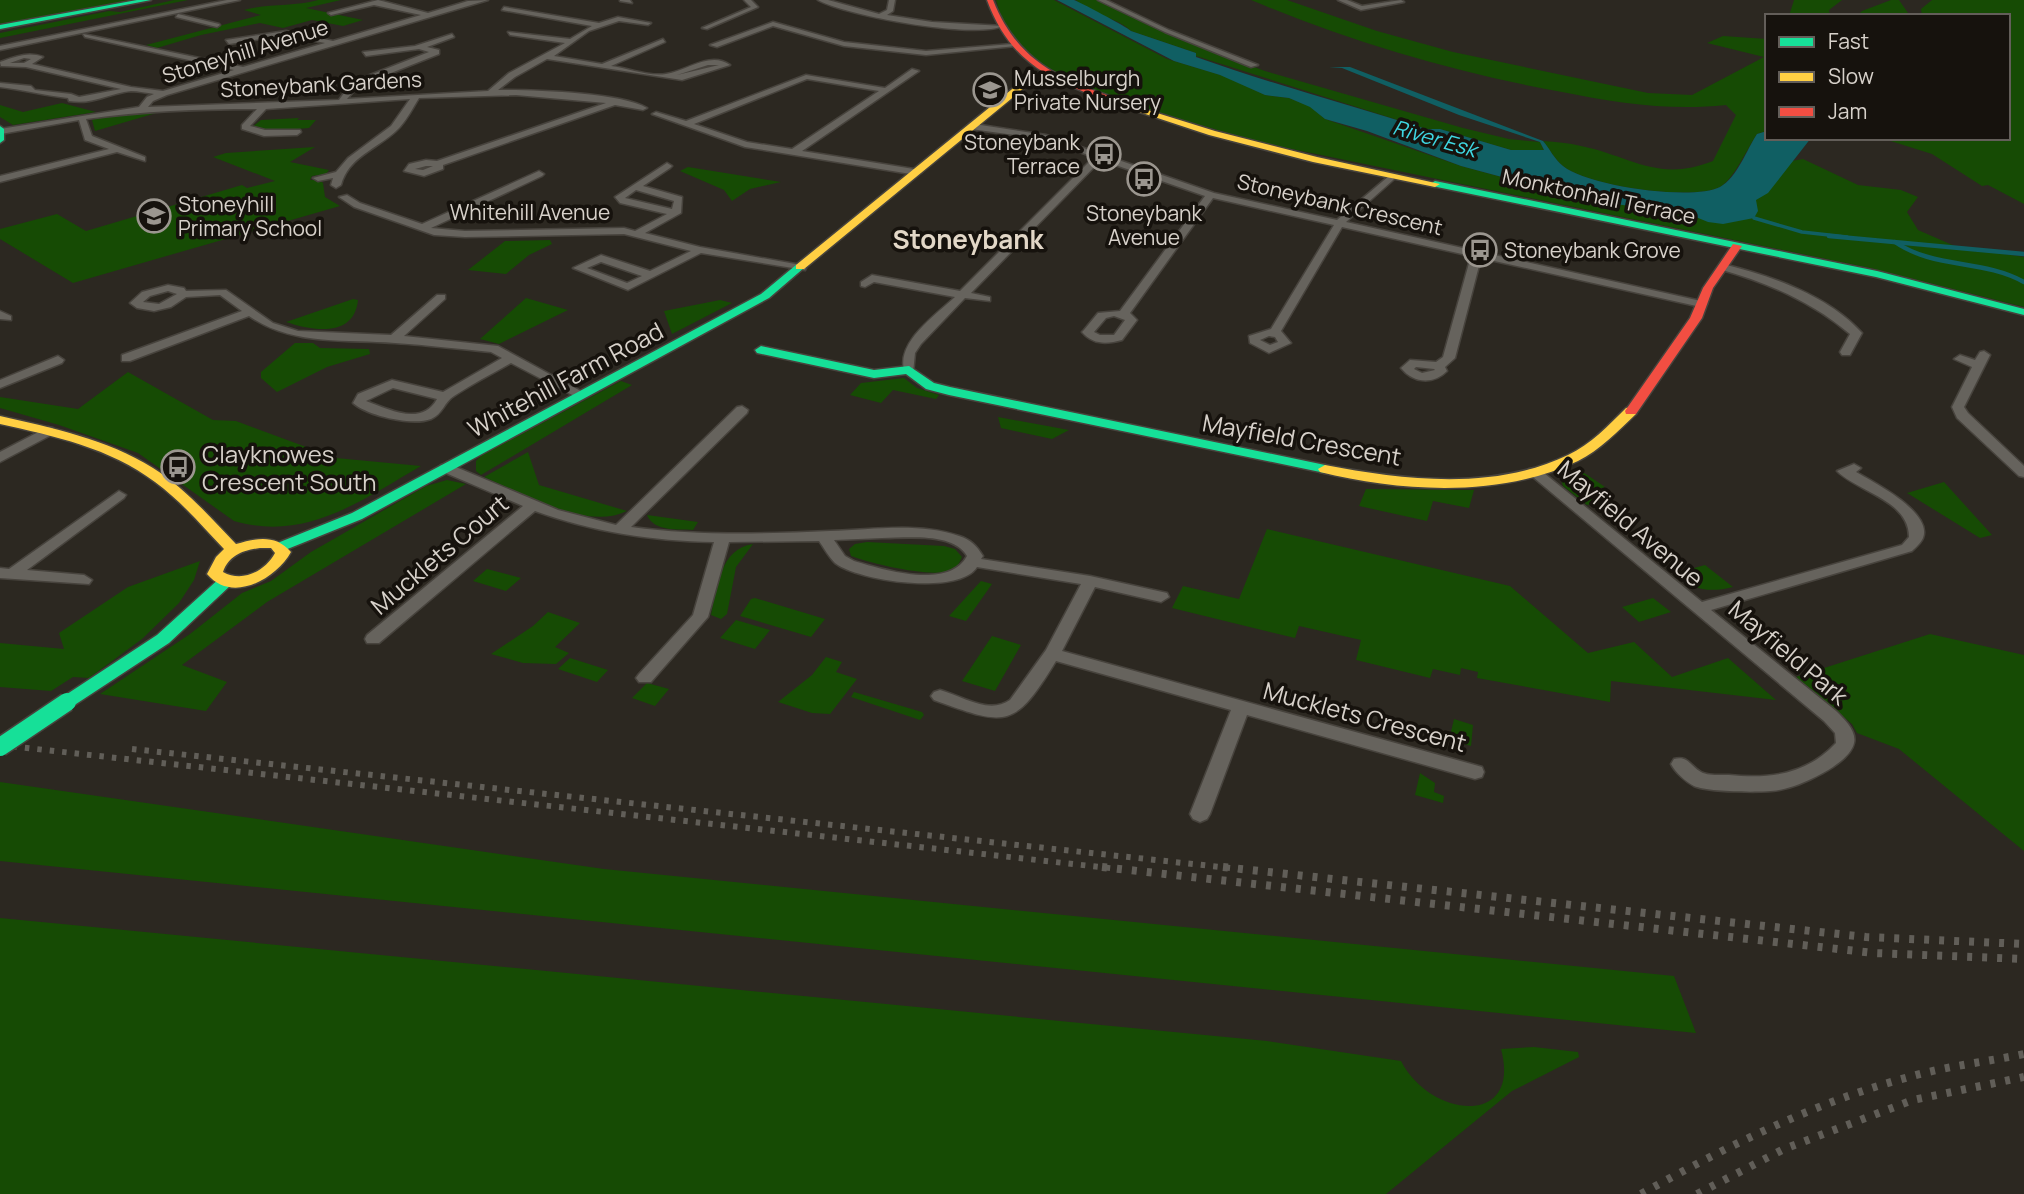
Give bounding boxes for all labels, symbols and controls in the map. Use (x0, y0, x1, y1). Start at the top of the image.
street label: Stoneyhill Avenue (159, 12, 331, 90)
legend (1765, 14, 2010, 140)
text: Fast (1828, 27, 1869, 55)
text: Slow (1828, 62, 1874, 90)
place label: Musselburgh Private Nursery (1014, 64, 1161, 116)
street label: Stoneybank Gardens (219, 65, 423, 103)
school or university icon: Musselburgh Private Nursery (971, 71, 1009, 109)
text: Jam (1828, 97, 1867, 125)
water label: River Esk (1390, 113, 1483, 164)
place label: Stoneybank Terrace (964, 128, 1081, 180)
bus stop icon: Stoneybank Terrace (1085, 135, 1123, 173)
bus stop icon: Stoneybank Avenue (1125, 160, 1163, 198)
street label: Monktonhall Terrace (1500, 162, 1698, 230)
street label: Stoneybank Crescent (1235, 167, 1445, 241)
place label: Stoneyhill Primary School (178, 190, 322, 242)
school or university icon: Stoneyhill Primary School (135, 197, 173, 235)
street label: Whitehill Avenue (450, 198, 610, 226)
place label: Stoneybank Avenue (1086, 199, 1203, 251)
district label: Stoneybank (893, 221, 1044, 257)
bus stop icon: Stoneybank Grove (1461, 231, 1499, 269)
place label: Stoneybank Grove (1504, 236, 1681, 264)
street label: Whitehill Farm Road (461, 314, 669, 444)
street label: Mayfield Crescent (1200, 405, 1404, 473)
place label: Clayknowes Crescent South (202, 437, 377, 498)
bus stop icon: Clayknowes Crescent South (159, 448, 197, 486)
street label: Mayfield Avenue (1551, 452, 1711, 594)
street label: Mucklets Court (363, 487, 515, 621)
street label: Mayfield Park (1722, 592, 1857, 712)
street label: Mucklets Crescent (1260, 673, 1470, 759)

